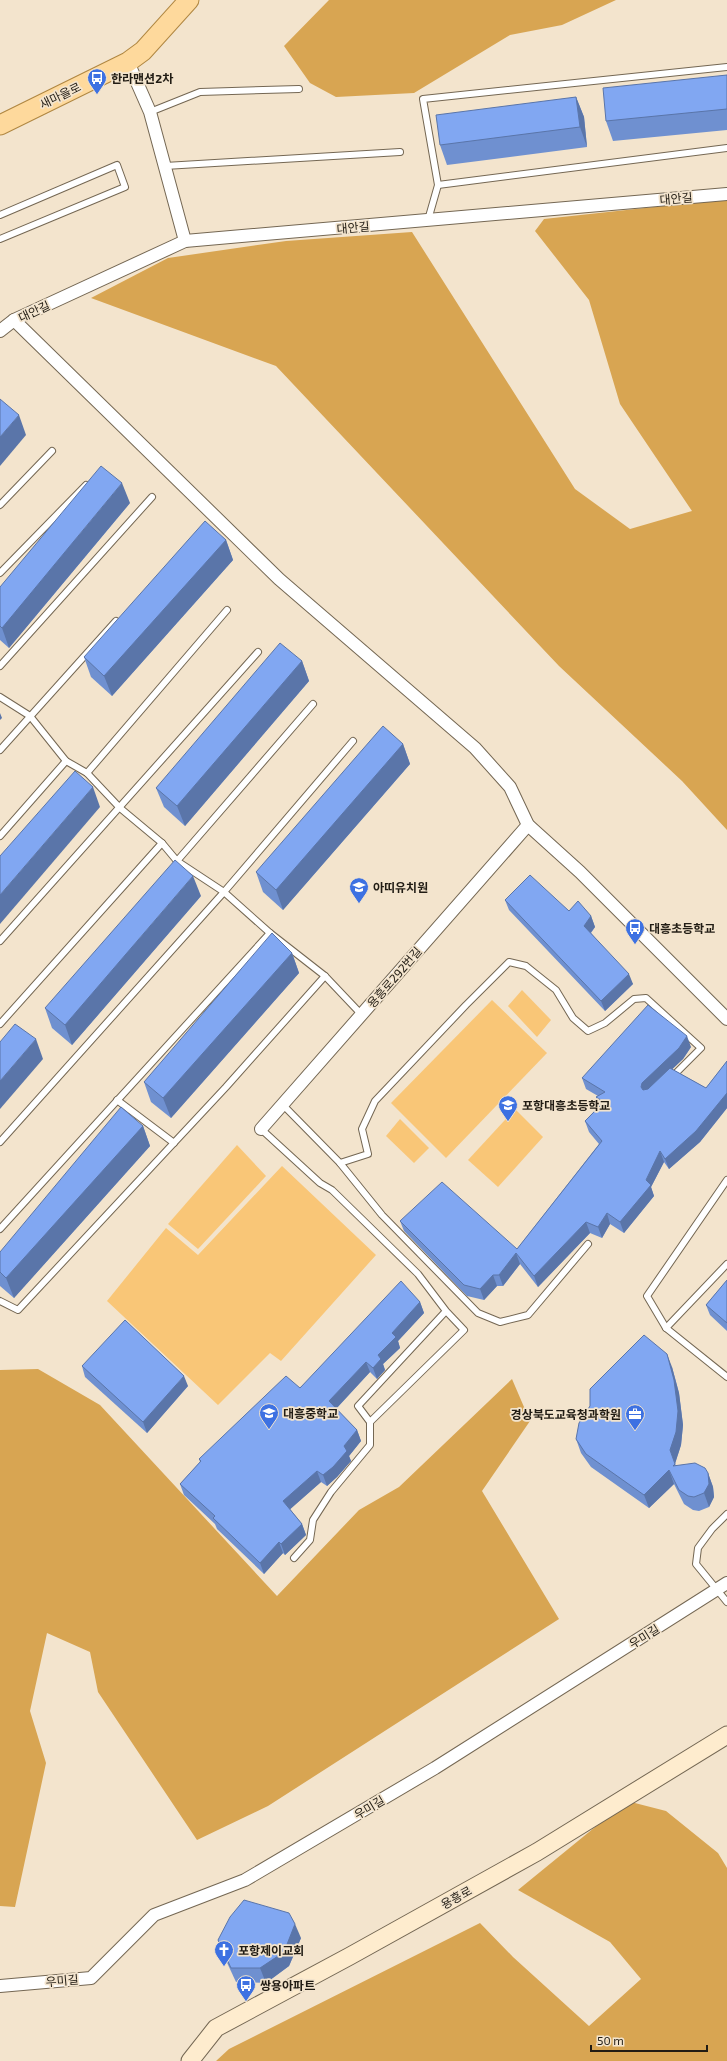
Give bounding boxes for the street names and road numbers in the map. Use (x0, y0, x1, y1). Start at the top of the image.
street label: 새마을로 (37, 79, 83, 111)
street label: 대안길 (659, 190, 693, 206)
street label: 대안길 (336, 219, 370, 235)
street label: 대안길 (16, 298, 52, 324)
street label: 용흥로292번길 (364, 944, 424, 1010)
street label: 우미길 (626, 1621, 662, 1651)
street label: 우미길 (351, 1792, 387, 1822)
street label: 용흥로 (438, 1883, 474, 1911)
street label: 우미길 (45, 1972, 79, 1988)

